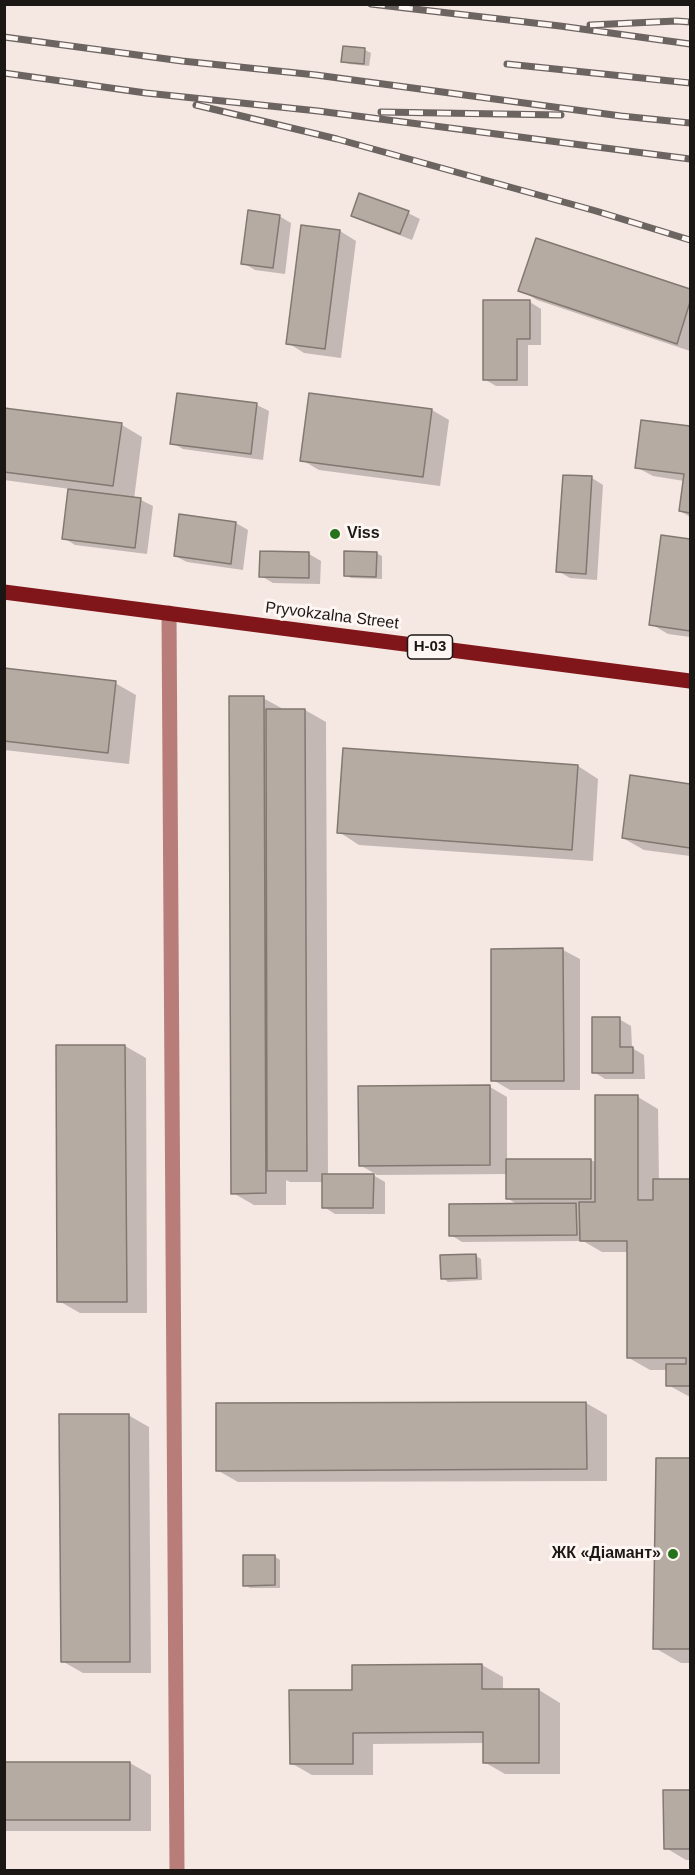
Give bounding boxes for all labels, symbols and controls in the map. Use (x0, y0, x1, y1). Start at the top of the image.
place label: Viss (347, 524, 380, 544)
marker: Viss (328, 527, 342, 541)
street label: Pryvokzalna Street (264, 598, 400, 634)
road number: Н-03 (408, 635, 452, 659)
place label: ЖК «Діамант» (552, 1544, 661, 1564)
marker: ЖК «Діамант» (666, 1547, 680, 1561)

